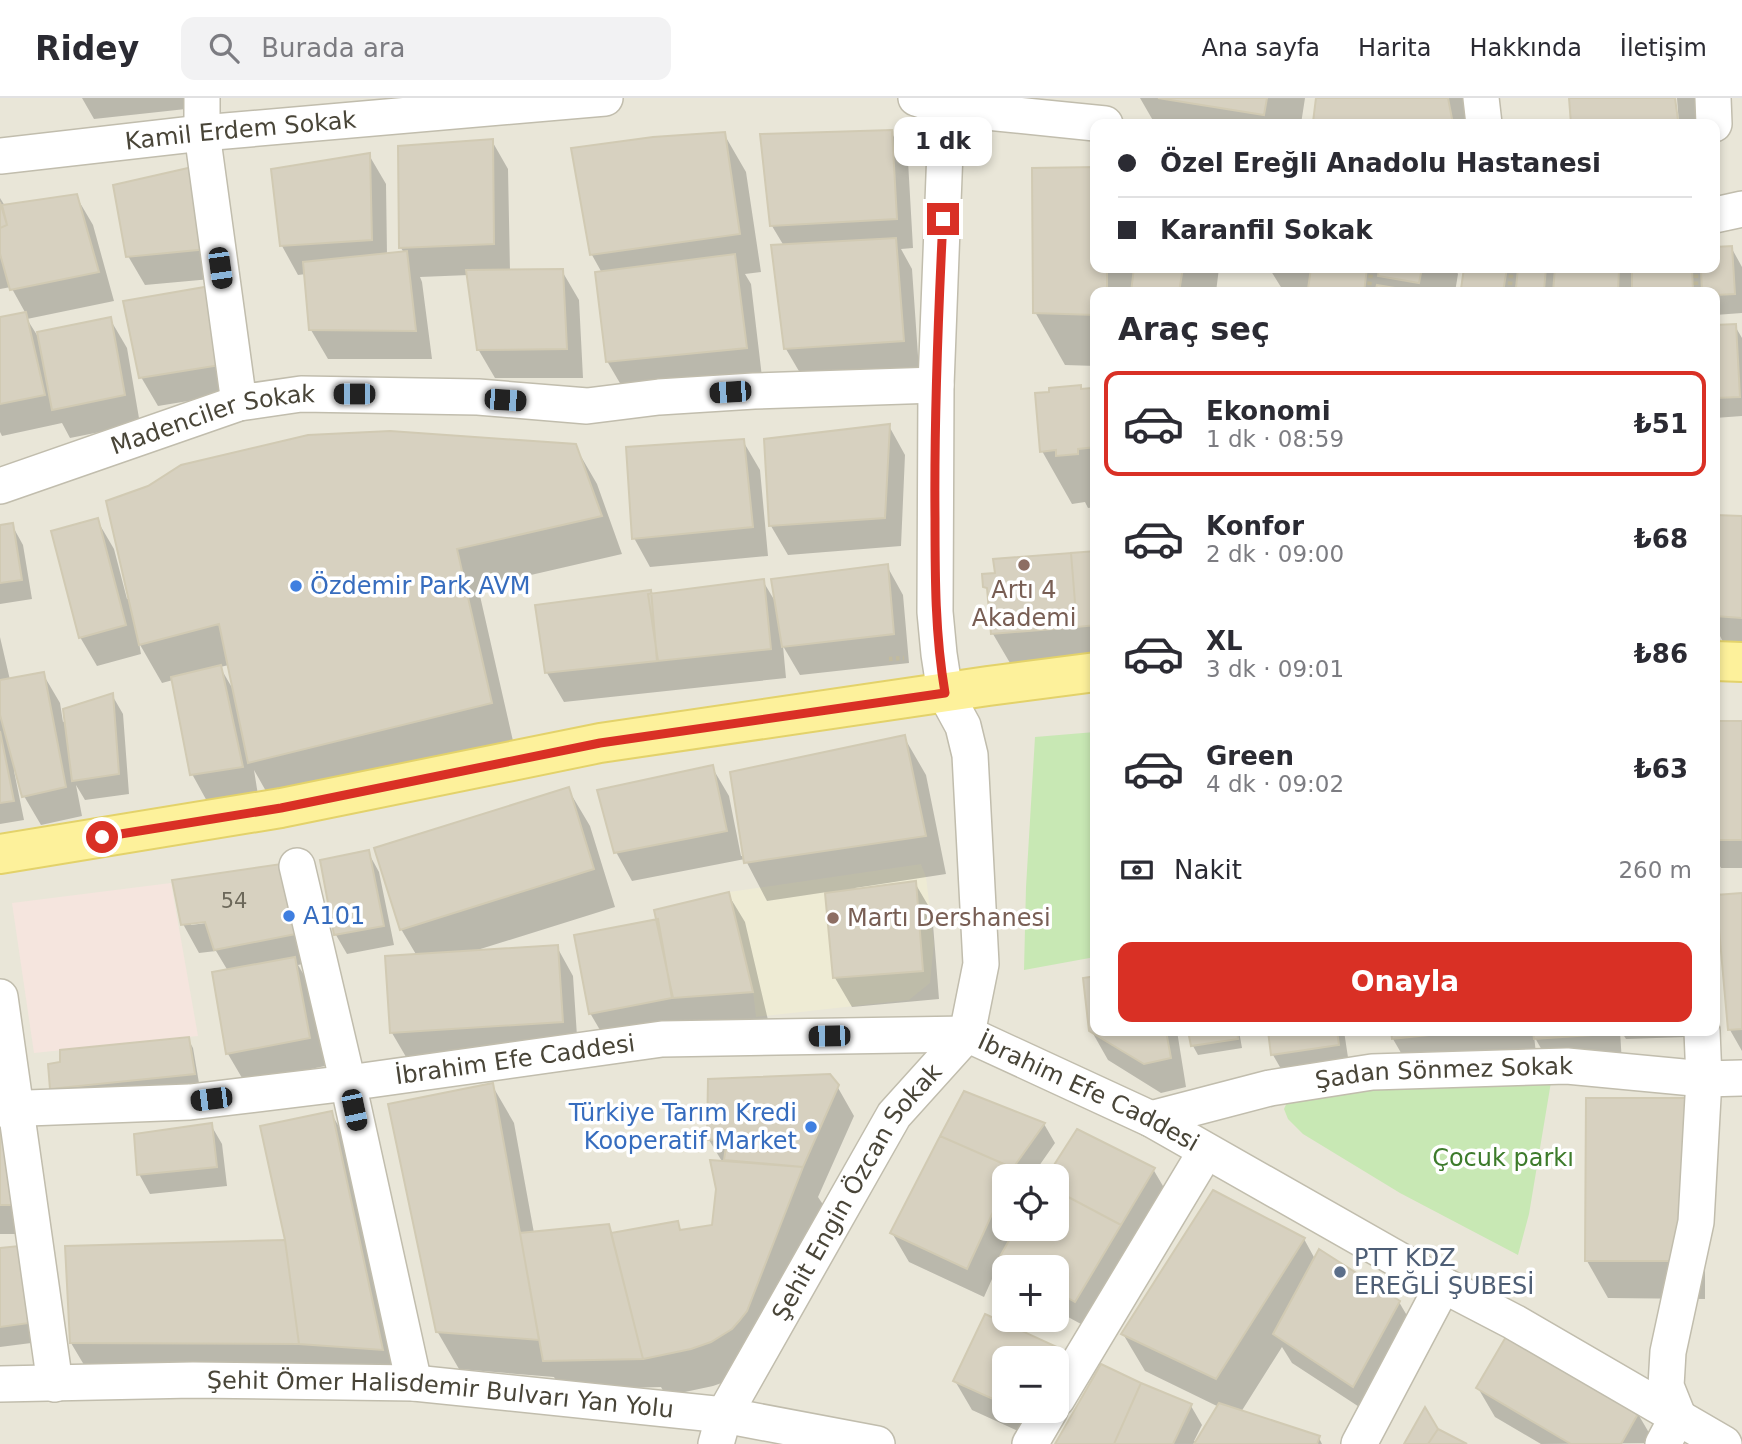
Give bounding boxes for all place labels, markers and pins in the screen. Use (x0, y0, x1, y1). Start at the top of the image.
marker: Artı 4 Akademi (1016, 557, 1032, 573)
place label: Özdemir Park AVM (310, 571, 531, 600)
place label: Artı 4 Akademi (972, 576, 1076, 632)
marker: Özdemir Park AVM (288, 578, 304, 594)
place label: A101 (303, 902, 365, 930)
place label: Martı Dershanesi (847, 904, 1051, 932)
marker: A101 (281, 908, 297, 924)
marker: Martı Dershanesi (825, 910, 841, 926)
place label: Türkiye Tarım Kredi Kooperatif Market (568, 1099, 797, 1155)
marker: Türkiye Tarım Kredi Kooperatif Market (803, 1119, 819, 1135)
place label: PTT KDZ EREĞLİ ŞUBESİ (1354, 1244, 1534, 1300)
marker: PTT KDZ EREĞLİ ŞUBESİ (1332, 1264, 1348, 1280)

